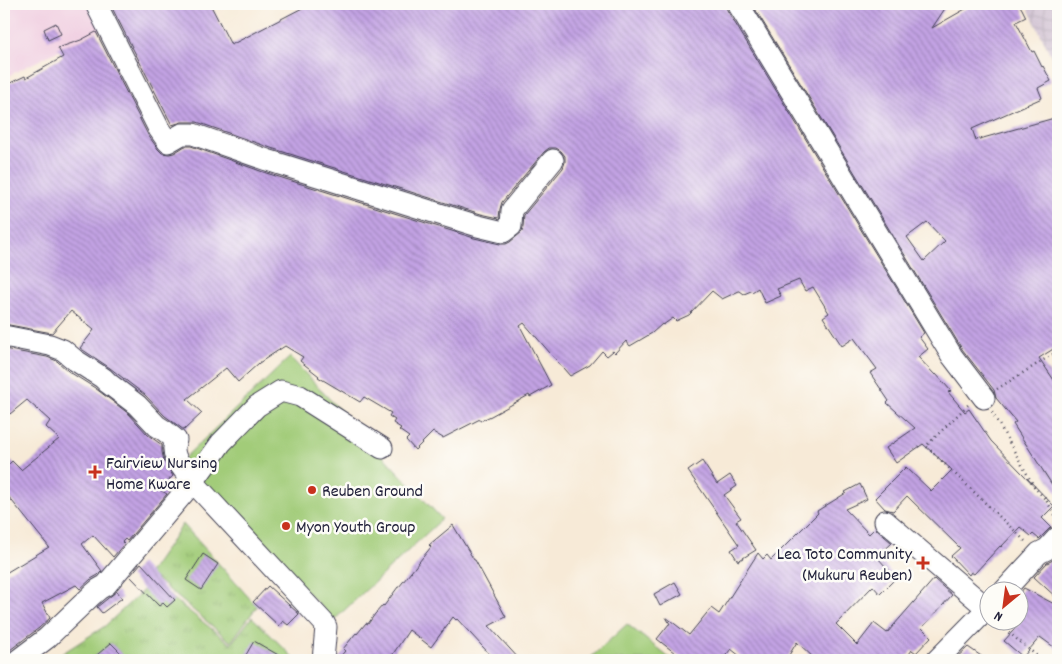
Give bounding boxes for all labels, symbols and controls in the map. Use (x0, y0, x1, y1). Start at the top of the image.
place label: Fairview Nursing Home Kware (106, 452, 217, 498)
marker: Fairview Nursing Home Kware (88, 465, 102, 479)
place label: Reuben Ground (322, 480, 423, 505)
marker: Reuben Ground (306, 484, 318, 496)
place label: Myon Youth Group (296, 516, 415, 541)
marker: Myon Youth Group (280, 520, 292, 532)
place label: Lea Toto Community (Mukuru Reuben) (777, 543, 913, 589)
marker: Lea Toto Community (Mukuru Reuben) (916, 556, 930, 570)
north arrow (980, 582, 1030, 632)
text: N (991, 605, 1007, 626)

